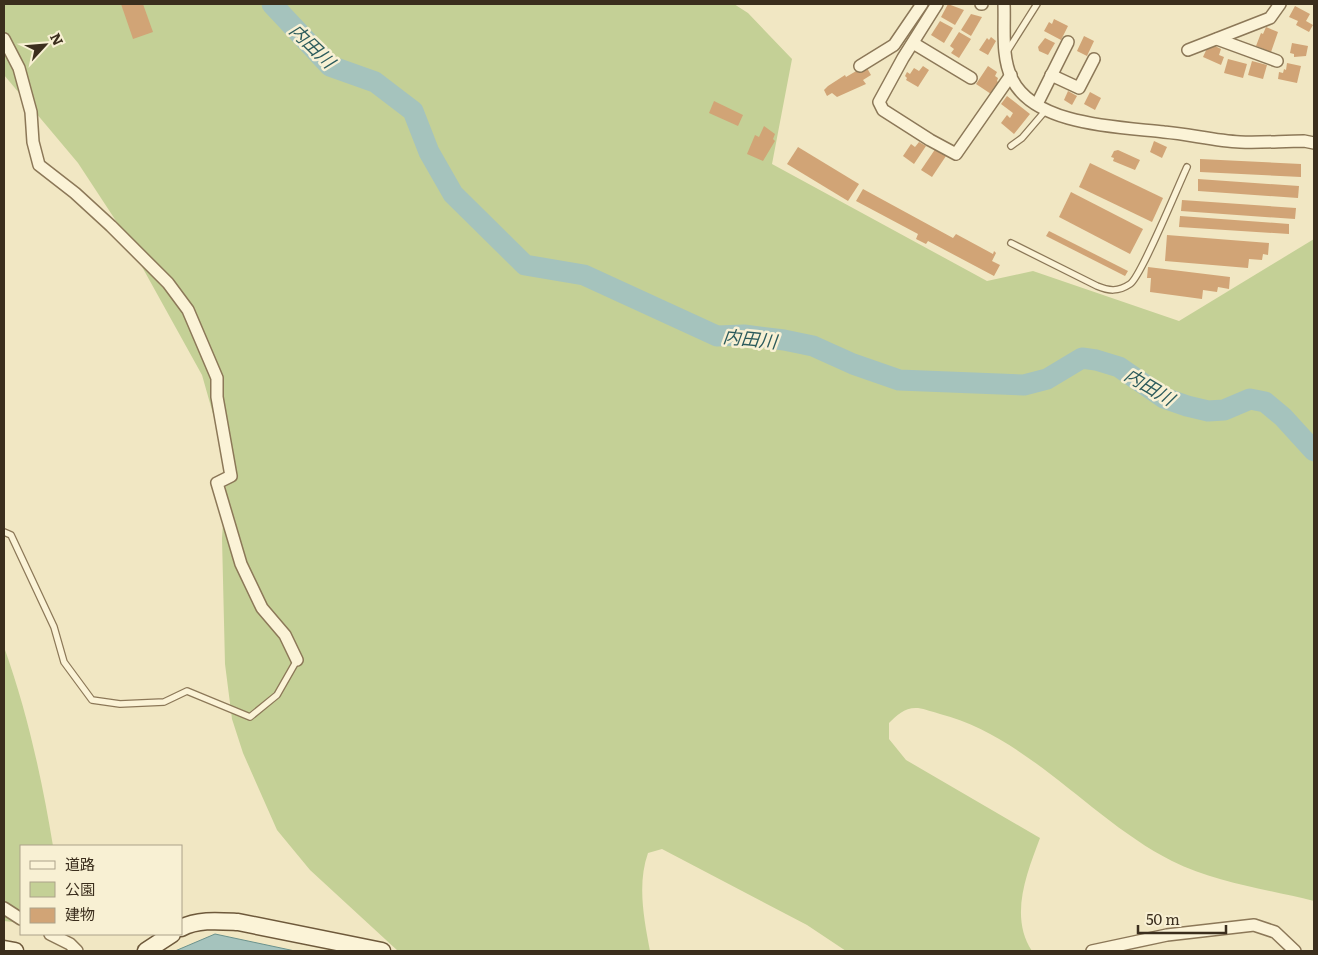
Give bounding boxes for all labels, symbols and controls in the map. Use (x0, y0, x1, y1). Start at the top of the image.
water label: 内田川 (284, 17, 343, 75)
north arrow (20, 20, 70, 70)
text: N (46, 29, 69, 49)
water label: 内田川 (722, 322, 780, 354)
water label: 内田川 (1120, 361, 1182, 413)
legend (20, 845, 182, 935)
text: 道路 (65, 852, 95, 875)
text: 公園 (65, 877, 95, 900)
text: 建物 (65, 902, 95, 925)
scale bar (1138, 902, 1226, 934)
text: 50 m (1146, 907, 1180, 930)

